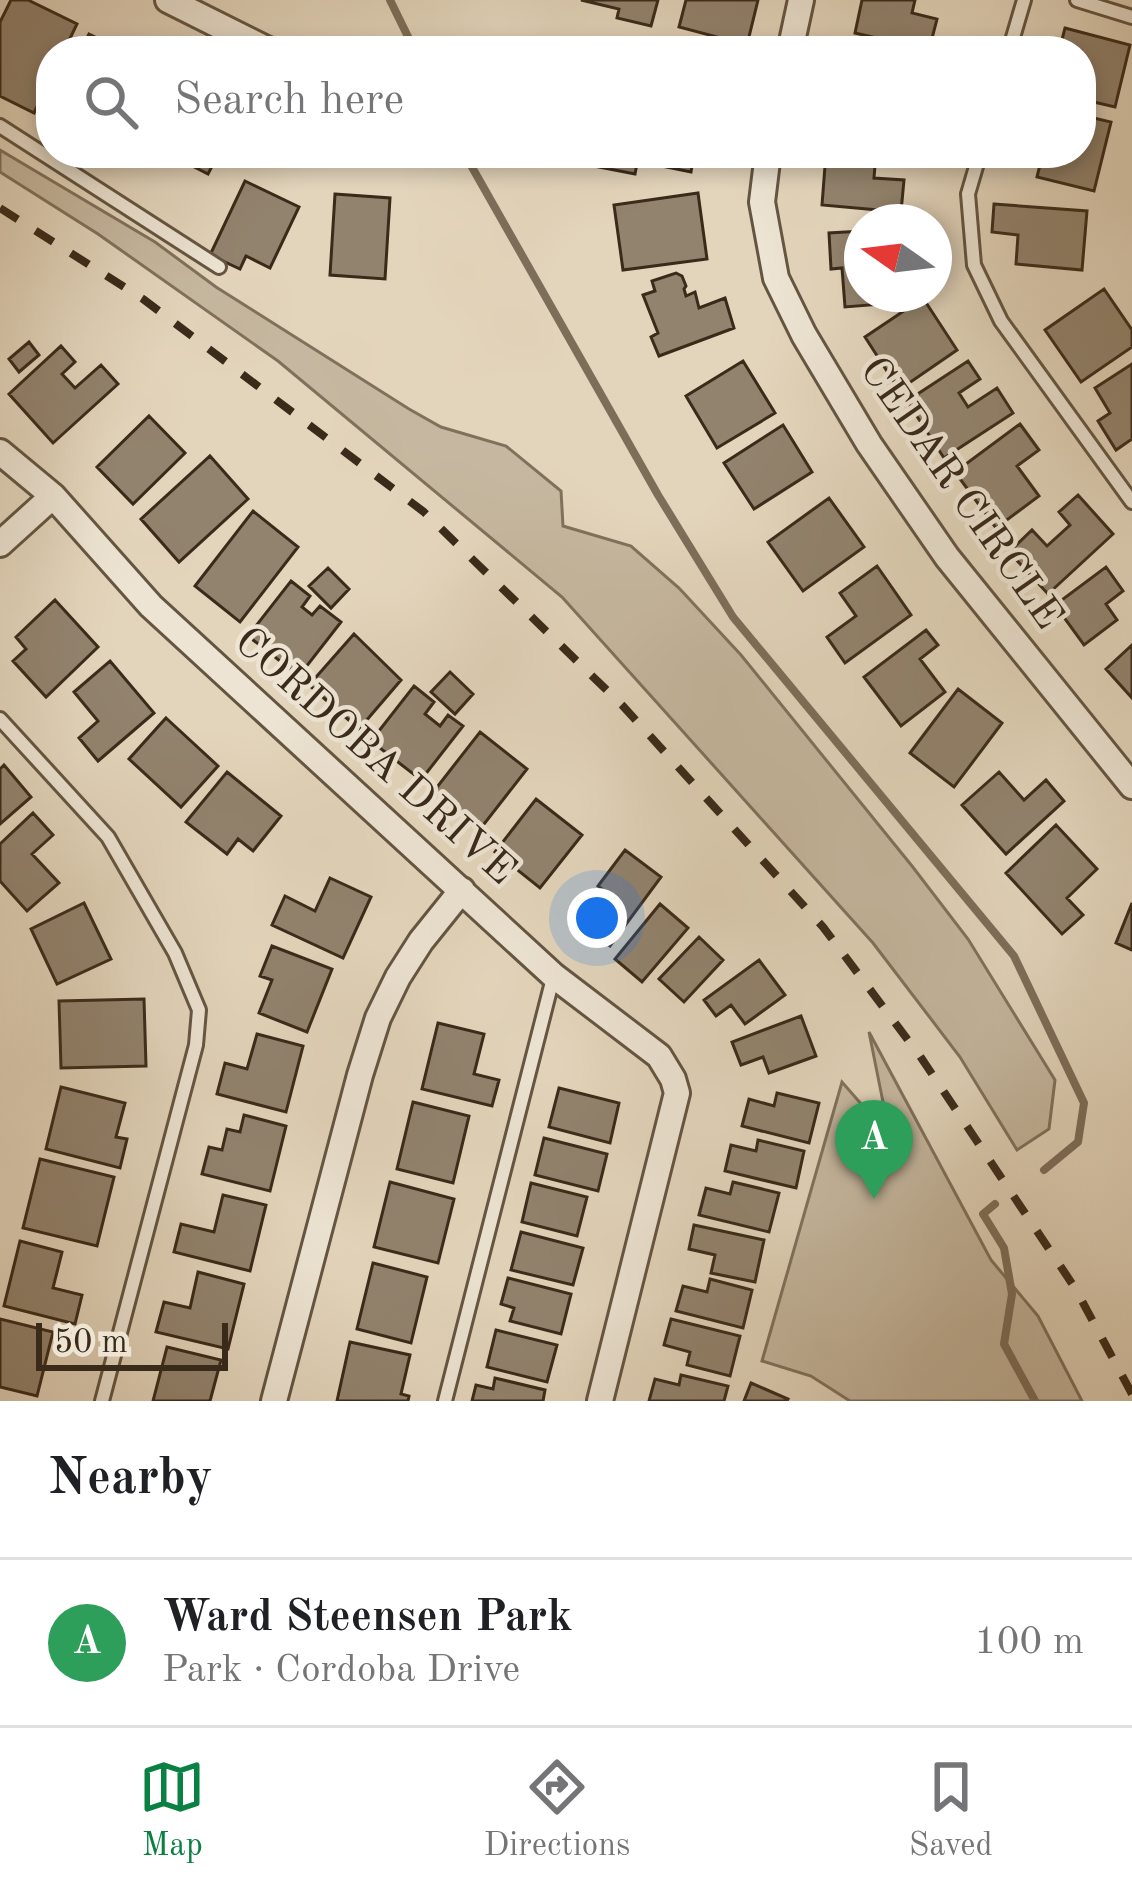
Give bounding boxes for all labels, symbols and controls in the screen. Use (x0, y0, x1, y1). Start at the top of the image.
search box (36, 36, 1096, 168)
icon: search (78, 69, 144, 135)
text: Search here (174, 79, 404, 124)
north arrow (844, 204, 952, 312)
street label: CEDAR CIRCLE (851, 350, 1069, 638)
street label: CORDOBA DRIVE (226, 620, 522, 894)
your location (567, 888, 627, 948)
pin: A (835, 1100, 913, 1199)
scale bar (36, 1317, 228, 1370)
text: 50 m (54, 1327, 128, 1360)
text: Nearby (48, 1454, 213, 1505)
text: Ward Steensen Park (162, 1596, 573, 1641)
text: A (72, 1623, 102, 1662)
text: 100 m (974, 1623, 1084, 1662)
text: Park · Cordoba Drive (162, 1651, 520, 1690)
tab: Map (139, 1754, 205, 1867)
tab: Directions (484, 1754, 630, 1867)
tab: Saved (909, 1754, 993, 1867)

